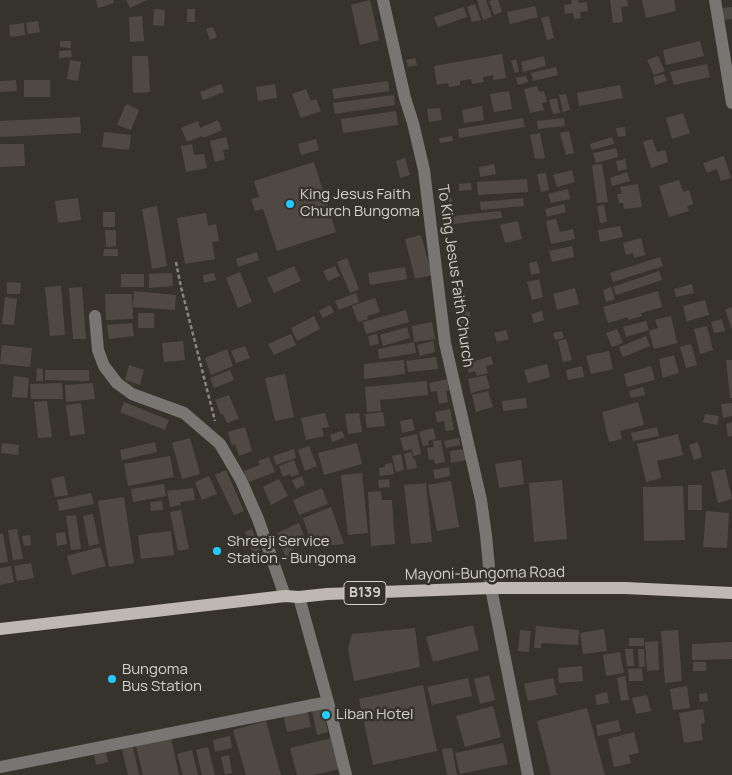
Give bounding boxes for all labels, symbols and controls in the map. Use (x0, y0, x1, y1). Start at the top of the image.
street label: To King Jesus Faith Church (433, 184, 477, 368)
place label: King Jesus Faith Church Bungoma (300, 186, 420, 221)
marker: King Jesus Faith Church Bungoma (284, 198, 296, 210)
place label: Shreeji Service Station - Bungoma (227, 533, 356, 568)
marker: Shreeji Service Station - Bungoma (211, 545, 223, 557)
street label: Mayoni-Bungoma Road (405, 564, 565, 584)
road number: B139 (344, 582, 386, 604)
place label: Bungoma Bus Station (122, 661, 202, 696)
marker: Bungoma Bus Station (106, 673, 118, 685)
place label: Liban Hotel (336, 706, 413, 724)
marker: Liban Hotel (320, 709, 332, 721)

